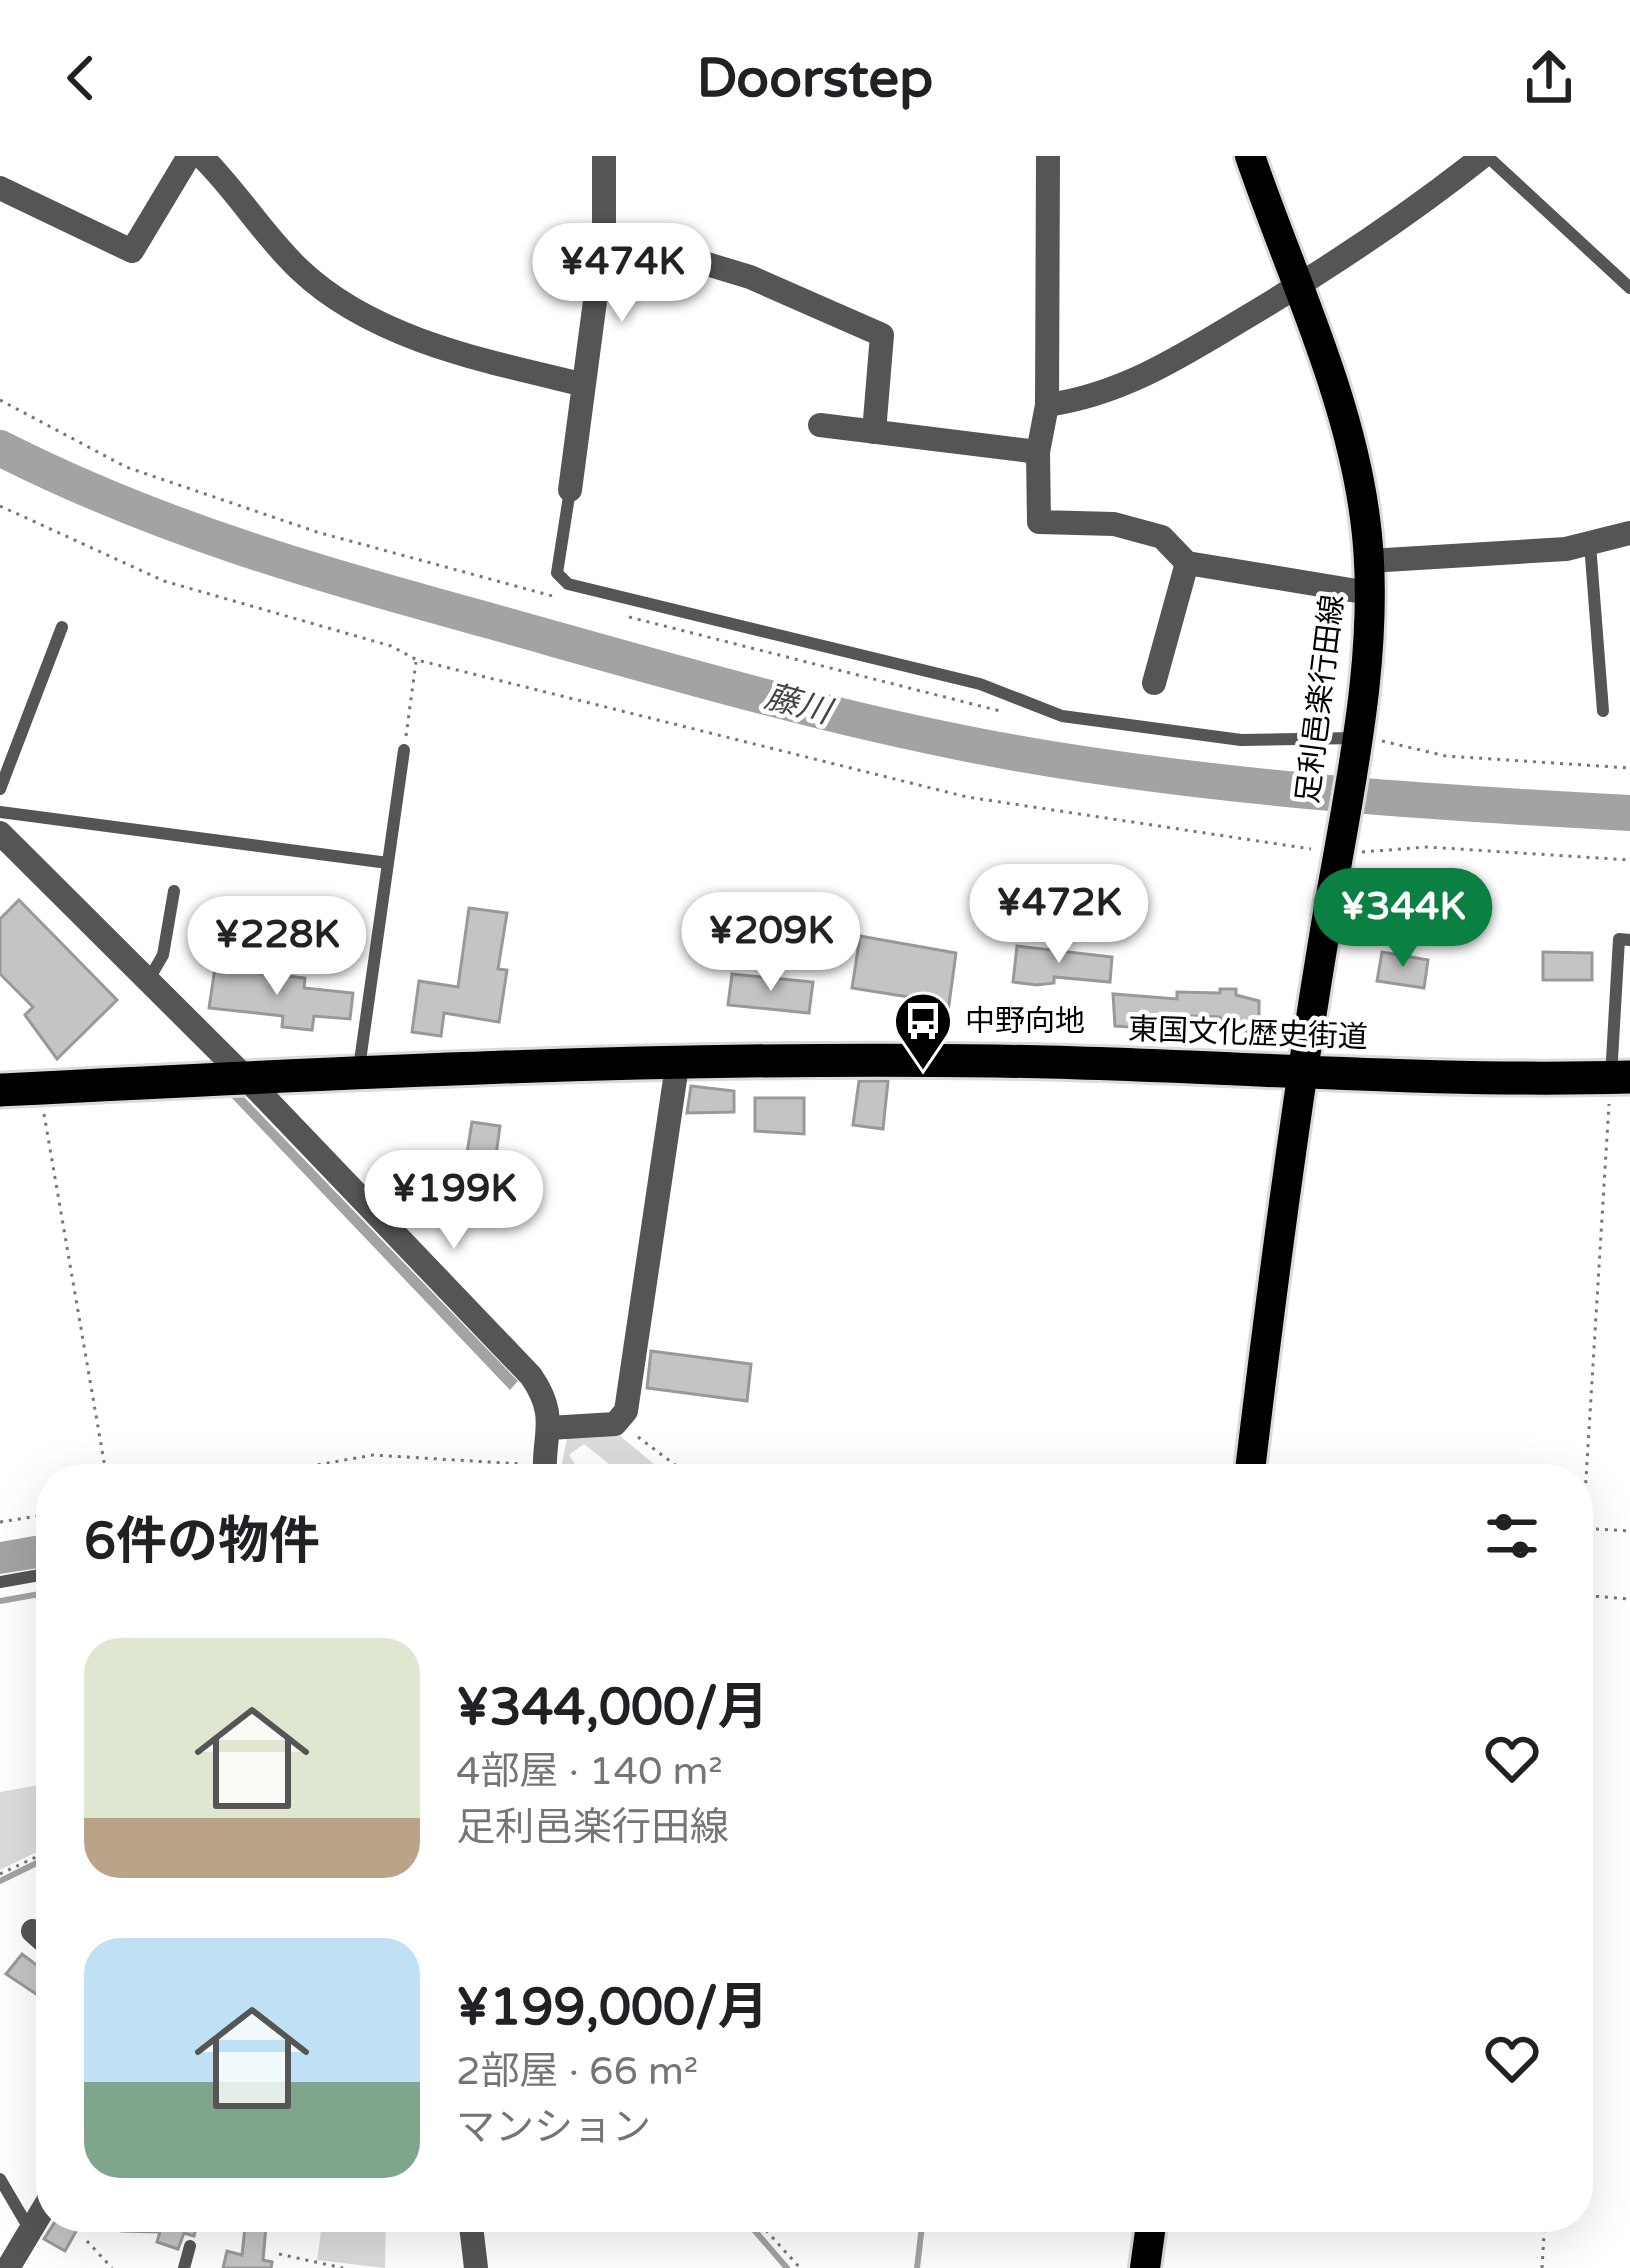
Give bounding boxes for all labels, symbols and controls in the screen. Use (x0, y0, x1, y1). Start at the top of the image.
icon: back (48, 45, 114, 111)
icon: share (1516, 45, 1582, 111)
text: Doorstep (697, 46, 933, 111)
pin: ¥474K (538, 223, 706, 325)
text: ¥474K (559, 238, 685, 285)
street label: 足利邑楽行田線 (1289, 593, 1352, 806)
water label: 藤川 (761, 677, 837, 733)
pin: ¥472K (975, 864, 1143, 966)
pin: ¥344K (1319, 868, 1487, 970)
text: ¥472K (996, 879, 1122, 926)
text: ¥344K (1340, 883, 1466, 930)
pin: ¥209K (687, 892, 855, 994)
pin: ¥228K (193, 896, 361, 998)
text: ¥209K (708, 907, 834, 954)
text: ¥228K (214, 911, 340, 958)
bus stop icon: 中野向地 (892, 990, 954, 1072)
place label: 中野向地 (965, 1003, 1085, 1040)
street label: 東国文化歴史街道 (1127, 1011, 1369, 1056)
pin: ¥199K (370, 1150, 538, 1252)
text: ¥199K (391, 1165, 517, 1212)
icon: filters (1479, 1503, 1545, 1569)
text: 6件の物件 (84, 1511, 320, 1573)
text: ¥344,000/月 (456, 1677, 769, 1739)
icon: home (180, 1686, 324, 1830)
icon: heart (1479, 1725, 1545, 1791)
text: 4部屋 · 140 m² (456, 1748, 723, 1795)
text: 足利邑楽行田線 (456, 1804, 729, 1851)
text: ¥199,000/月 (456, 1977, 769, 2039)
icon: home (180, 1986, 324, 2130)
icon: heart (1479, 2025, 1545, 2091)
text: 2部屋 · 66 m² (456, 2048, 698, 2095)
text: マンション (456, 2104, 651, 2151)

